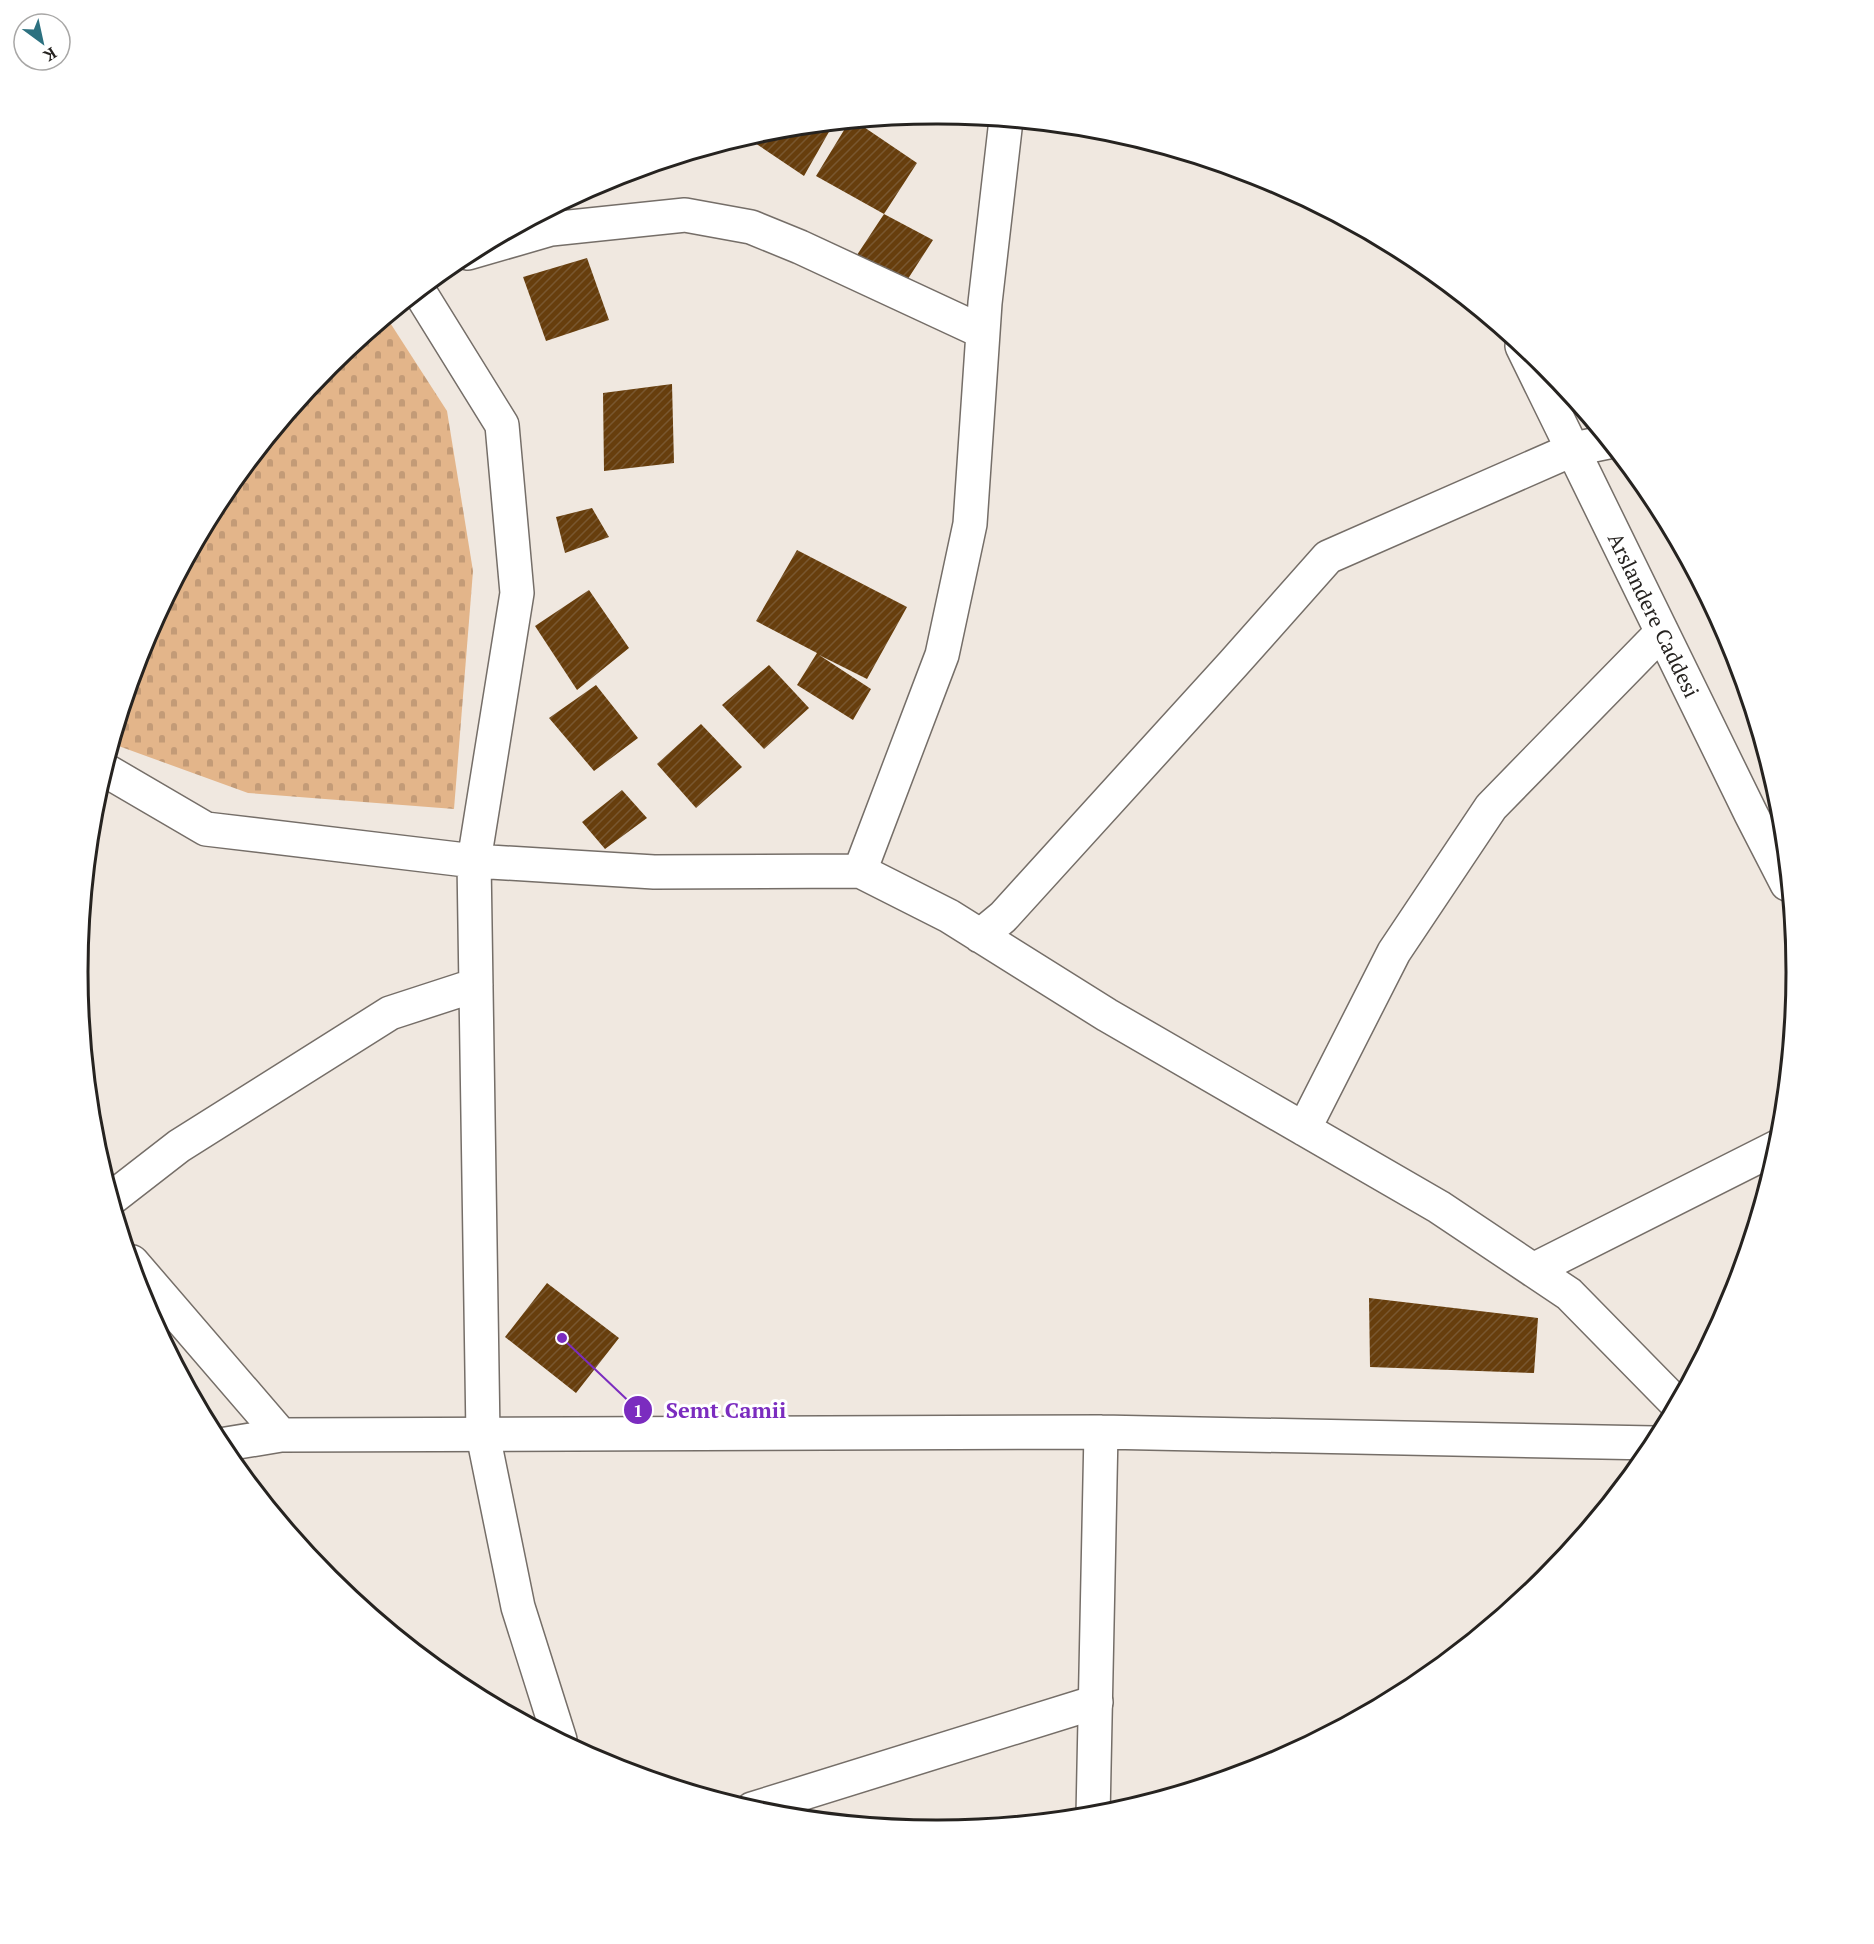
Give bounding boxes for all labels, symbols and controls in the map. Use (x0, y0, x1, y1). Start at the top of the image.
north arrow (12, 12, 72, 72)
text: K (39, 42, 61, 67)
street label: Arslandere Caddesi (1602, 528, 1706, 702)
callout: Semt Camii (623, 1390, 798, 1430)
text: Semt Camii (666, 1395, 786, 1424)
text: 1 (633, 1398, 643, 1422)

